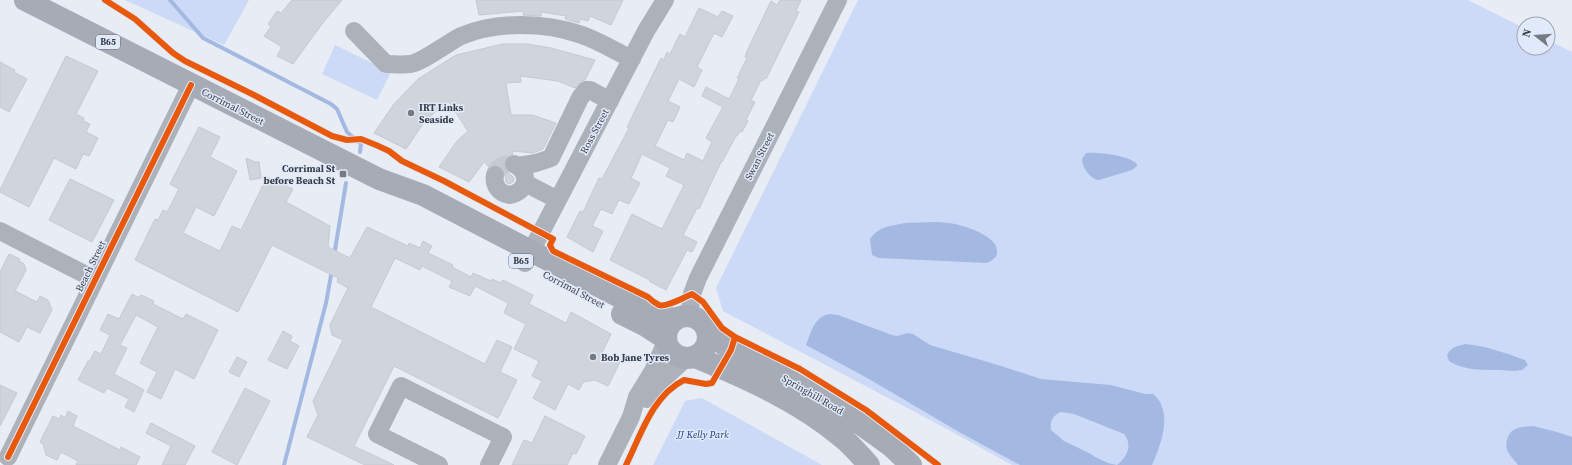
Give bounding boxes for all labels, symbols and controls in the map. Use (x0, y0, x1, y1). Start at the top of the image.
north arrow (1516, 16, 1556, 56)
text: N (1519, 27, 1535, 39)
road number: B65 (96, 35, 120, 49)
street label: Corrimal Street (199, 85, 267, 128)
place label: IRT Links Seaside (419, 101, 464, 126)
street label: Ross Street (577, 106, 612, 156)
marker: IRT Links Seaside (406, 108, 416, 118)
street label: Swan Street (742, 130, 777, 182)
place label: Corrimal St before Beach St (264, 162, 335, 187)
marker: Corrimal St before Beach St (338, 169, 348, 179)
street label: Beach Street (72, 238, 109, 294)
road number: B65 (509, 254, 533, 268)
street label: Corrimal Street (540, 268, 608, 312)
place label: Bob Jane Tyres (601, 351, 670, 364)
marker: Bob Jane Tyres (588, 352, 598, 362)
street label: Springhill Road (780, 372, 846, 418)
park label: JJ Kelly Park (675, 428, 729, 441)

